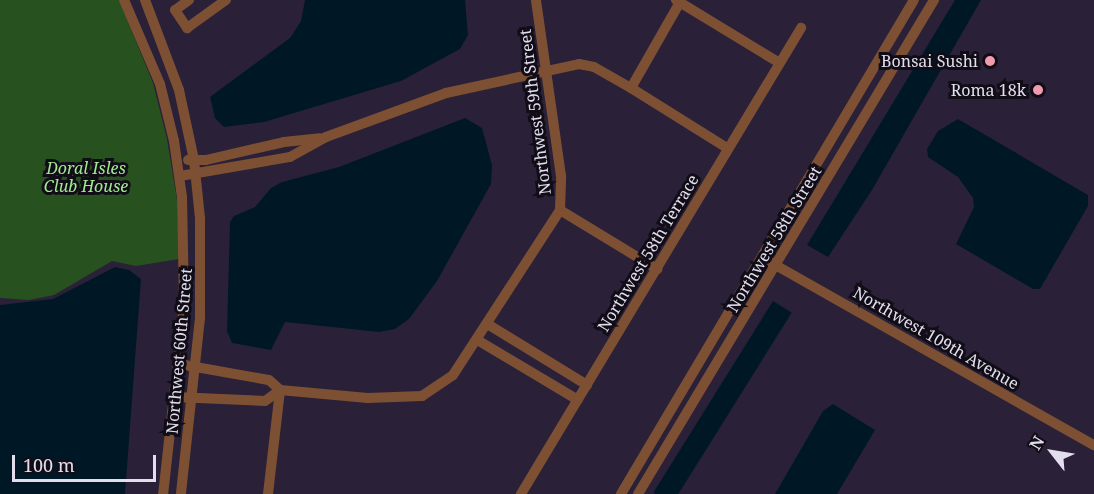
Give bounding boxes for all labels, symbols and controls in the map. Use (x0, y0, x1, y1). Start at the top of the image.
street label: Northwest 59th Street (515, 28, 555, 196)
place label: Bonsai Sushi (881, 51, 978, 71)
marker: Bonsai Sushi (983, 54, 997, 68)
place label: Roma 18k (951, 80, 1026, 100)
marker: Roma 18k (1031, 83, 1045, 97)
park label: Doral Isles Club House (44, 158, 128, 196)
street label: Northwest 58th Street (723, 163, 825, 315)
street label: Northwest 58th Terrace (593, 171, 703, 335)
street label: Northwest 60th Street (162, 267, 196, 435)
street label: Northwest 109th Avenue (850, 283, 1022, 393)
north arrow (1022, 422, 1082, 482)
text: N (1024, 432, 1049, 454)
scale bar (15, 443, 159, 481)
text: 100 m (23, 453, 75, 477)

